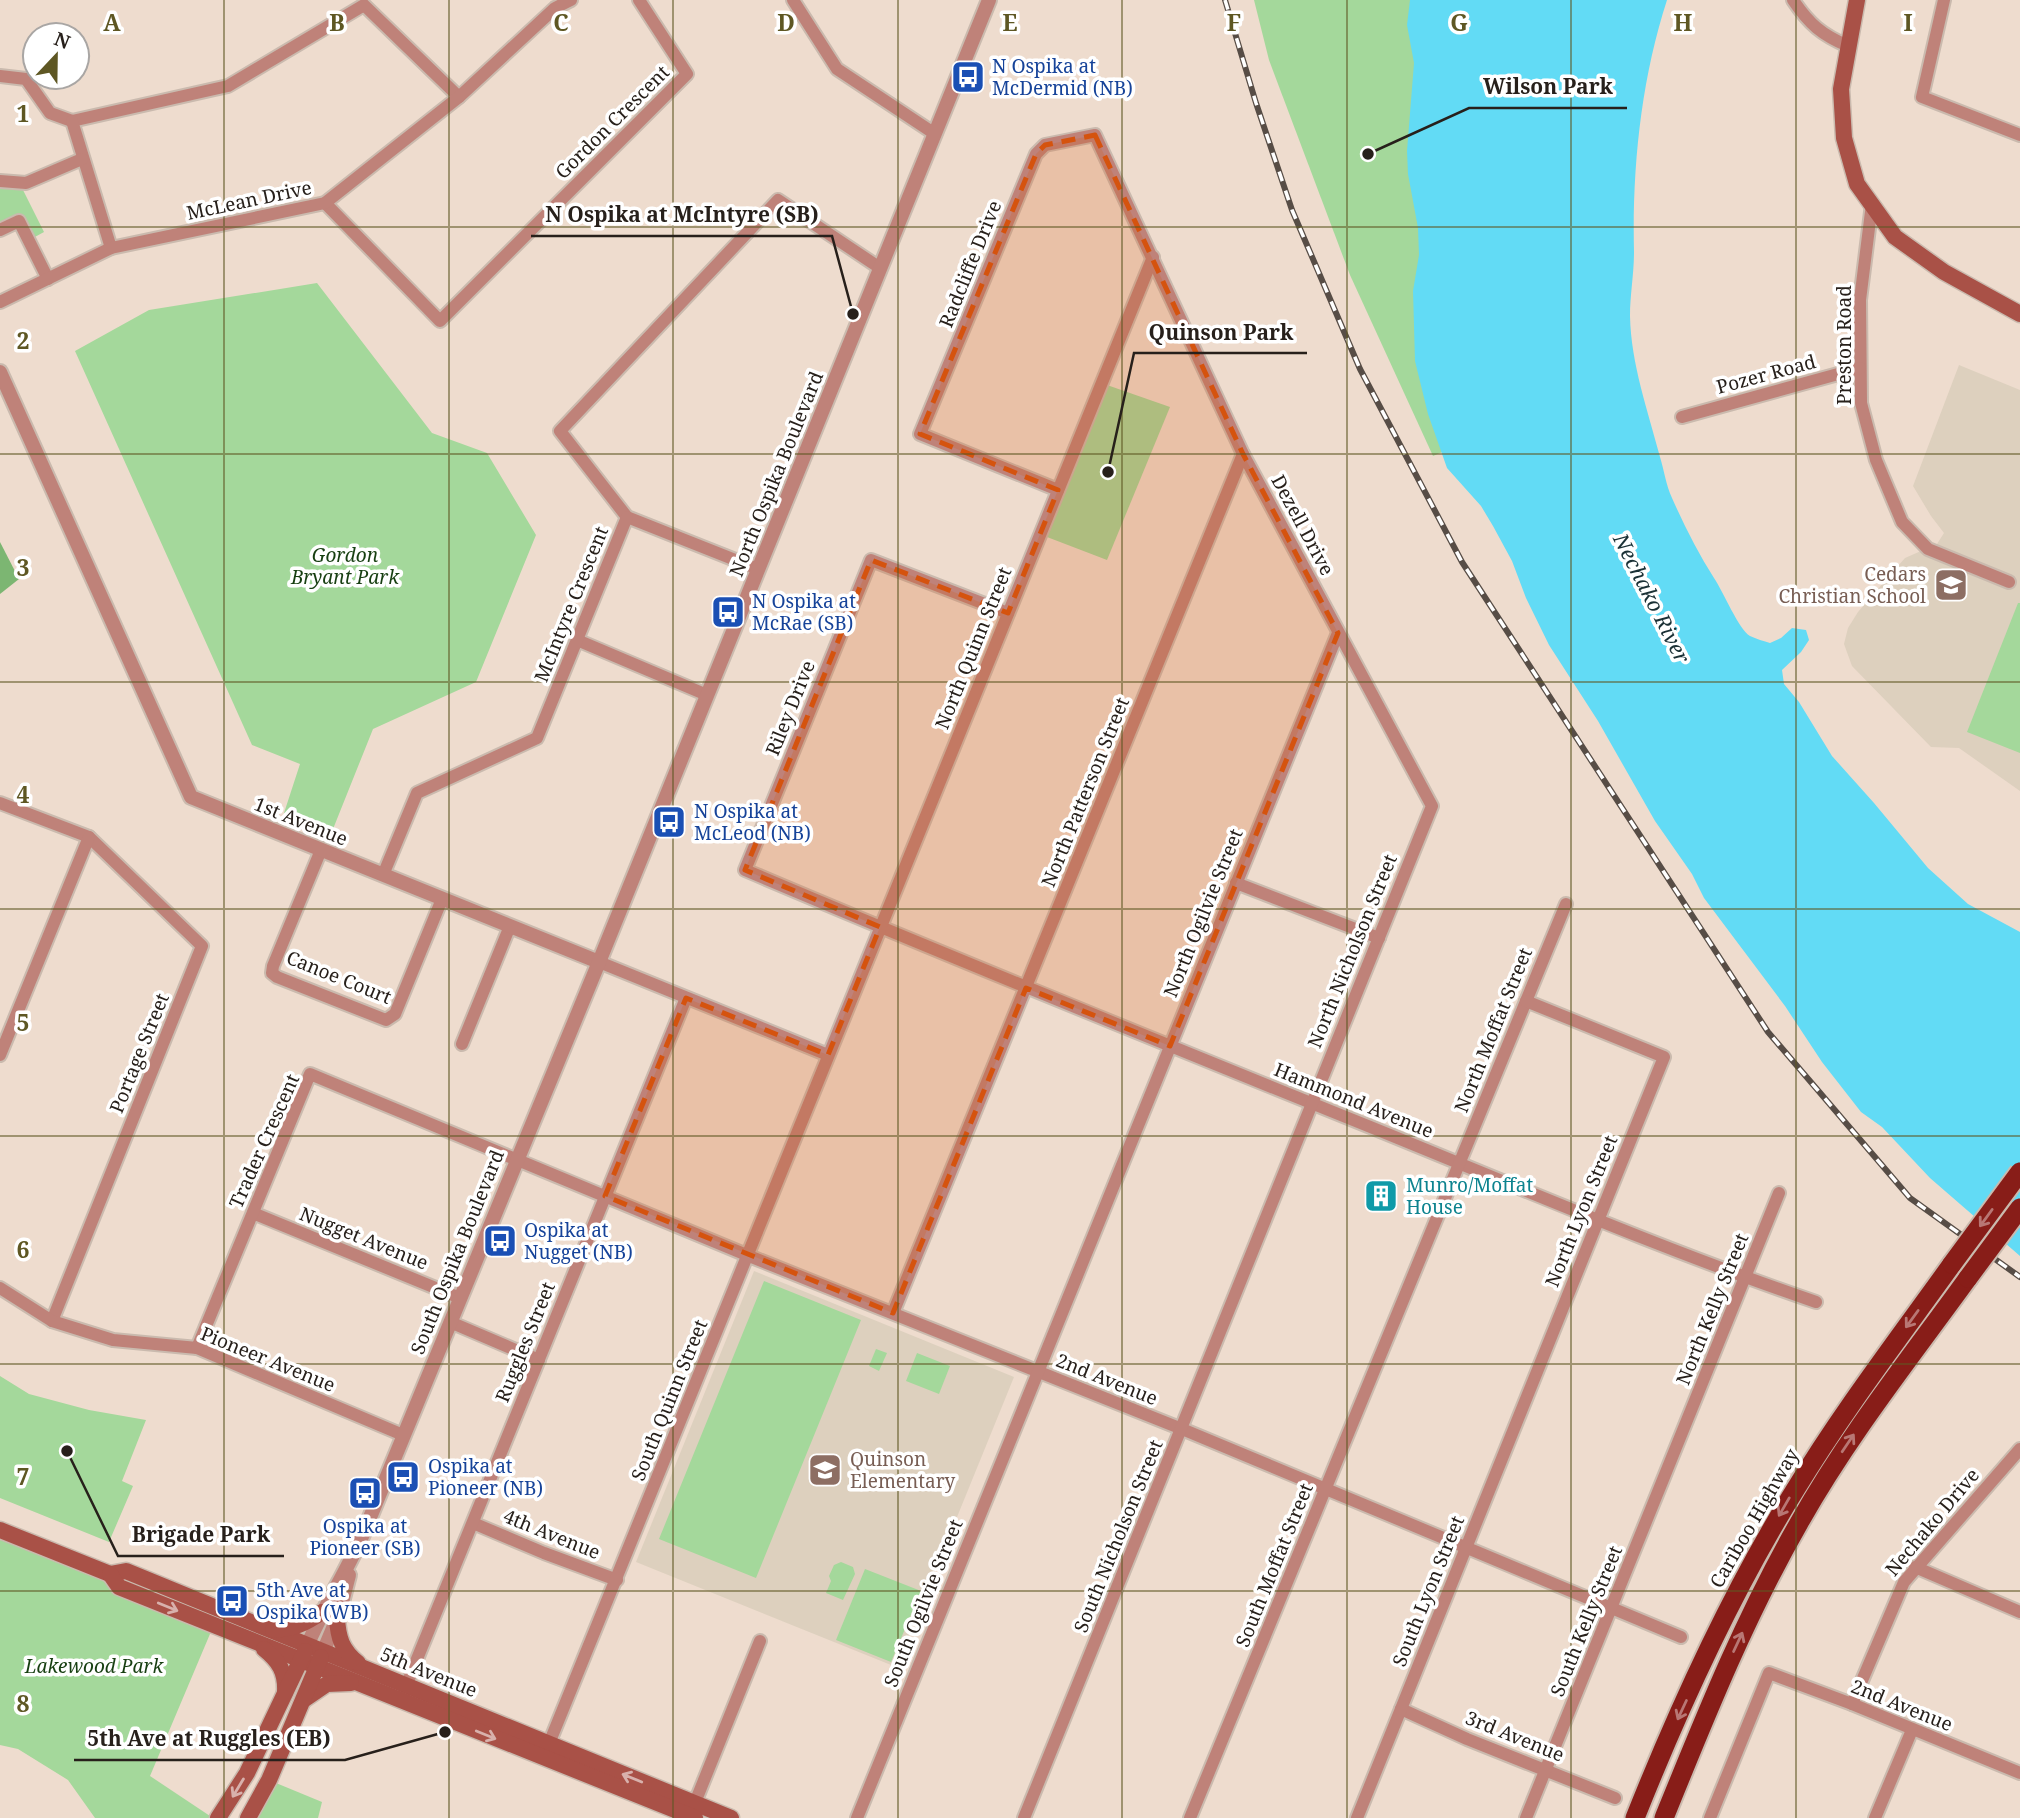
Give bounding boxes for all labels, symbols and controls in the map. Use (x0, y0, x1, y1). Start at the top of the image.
text: A (103, 6, 121, 38)
text: B (329, 6, 345, 38)
text: C (553, 6, 569, 38)
text: D (777, 6, 795, 38)
text: E (1002, 6, 1018, 38)
text: F (1227, 6, 1241, 38)
text: G (1450, 6, 1468, 38)
text: H (1674, 6, 1693, 38)
text: I (1903, 6, 1913, 38)
north arrow (21, 21, 91, 91)
text: N (51, 25, 74, 55)
place label: N Ospika at McDermid (NB) (992, 53, 1133, 101)
bus stop icon: N Ospika at McDermid (NB) (949, 58, 987, 96)
street label: Gordon Crescent (549, 59, 675, 185)
callout: Wilson Park (1469, 66, 1627, 108)
text: Wilson Park (1483, 72, 1614, 100)
text: 1 (17, 97, 30, 129)
street label: McLean Drive (184, 174, 314, 226)
callout: N Ospika at McIntyre (SB) (531, 194, 832, 236)
street label: Radcliffe Drive (933, 197, 1007, 331)
text: N Ospika at McIntyre (SB) (545, 200, 819, 228)
street label: Preston Road (1831, 285, 1857, 405)
callout: Quinson Park (1134, 311, 1307, 353)
text: Quinson Park (1149, 318, 1294, 346)
text: 2 (17, 324, 30, 356)
street label: Pozer Road (1713, 348, 1819, 400)
street label: North Ospika Boulevard (723, 367, 829, 580)
street label: Dezell Drive (1266, 470, 1340, 580)
street label: McIntyre Crescent (528, 522, 614, 686)
water label: Nechako River (1607, 527, 1697, 668)
park label: Gordon Bryant Park (290, 542, 400, 590)
text: 3 (17, 551, 30, 583)
place label: Cedars Christian School (1778, 561, 1926, 609)
street label: North Quinn Street (929, 563, 1018, 733)
school or university icon: Cedars Christian School (1932, 566, 1970, 604)
place label: N Ospika at McRae (SB) (752, 588, 856, 636)
bus stop icon: N Ospika at McRae (SB) (709, 593, 747, 631)
street label: Riley Drive (759, 657, 821, 759)
street label: North Patterson Street (1035, 693, 1135, 891)
text: 4 (17, 778, 30, 810)
street label: 1st Avenue (250, 790, 352, 852)
place label: N Ospika at McLeod (NB) (694, 798, 811, 846)
bus stop icon: N Ospika at McLeod (NB) (650, 803, 688, 841)
street label: North Ogilvie Street (1157, 825, 1249, 1001)
street label: North Nicholson Street (1301, 850, 1403, 1052)
street label: North Moffat Street (1448, 943, 1538, 1116)
street label: Canoe Court (283, 944, 396, 1010)
street label: Portage Street (103, 989, 175, 1117)
text: 5 (17, 1006, 30, 1038)
street label: Hammond Avenue (1271, 1056, 1437, 1144)
street label: Trader Crescent (223, 1069, 305, 1212)
street label: North Lyon Street (1539, 1131, 1623, 1291)
street label: South Ospika Boulevard (404, 1146, 510, 1358)
place label: Munro/Moffat House (1406, 1172, 1533, 1220)
building icon: Munro/Moffat House (1362, 1177, 1400, 1215)
street label: Nugget Avenue (296, 1200, 432, 1276)
one-way arrow (1979, 1208, 1993, 1227)
place label: Ospika at Nugget (NB) (524, 1217, 633, 1265)
bus stop icon: Ospika at Nugget (NB) (481, 1222, 519, 1260)
street label: North Kelly Street (1670, 1229, 1754, 1389)
text: 6 (17, 1233, 30, 1265)
street label: Ruggles Street (489, 1278, 561, 1406)
one-way arrow (1905, 1310, 1920, 1328)
street label: South Quinn Street (625, 1315, 713, 1484)
street label: Pioneer Avenue (197, 1320, 339, 1398)
street label: 2nd Avenue (1052, 1347, 1162, 1411)
one-way arrow (1841, 1434, 1855, 1453)
street label: South Nicholson Street (1067, 1436, 1169, 1636)
street label: Cariboo Highway (1704, 1443, 1805, 1592)
place label: Quinson Elementary (850, 1446, 956, 1494)
school or university icon: Quinson Elementary (806, 1451, 844, 1489)
place label: Ospika at Pioneer (NB) (428, 1453, 543, 1501)
bus stop icon: Ospika at Pioneer (NB) (384, 1458, 422, 1496)
text: 7 (17, 1460, 30, 1492)
street label: Nechako Drive (1879, 1463, 1985, 1581)
bus stop icon: Ospika at Pioneer (SB) (346, 1474, 384, 1512)
street label: South Moffat Street (1229, 1479, 1319, 1651)
one-way arrow (1777, 1497, 1791, 1517)
street label: 4th Avenue (500, 1503, 604, 1565)
street label: South Lyon Street (1386, 1512, 1470, 1670)
place label: Ospika at Pioneer (SB) (310, 1513, 420, 1561)
callout: Brigade Park (118, 1514, 284, 1556)
street label: South Ogilvie Street (878, 1515, 969, 1691)
text: Brigade Park (132, 1520, 271, 1548)
street label: South Kelly Street (1544, 1541, 1628, 1700)
place label: 5th Ave at Ospika (WB) (256, 1577, 369, 1625)
bus stop icon: 5th Ave at Ospika (WB) (213, 1582, 251, 1620)
one-way arrow (156, 1601, 178, 1614)
one-way arrow (1732, 1632, 1745, 1653)
street label: 5th Avenue (377, 1641, 481, 1703)
park label: Lakewood Park (24, 1653, 164, 1679)
street label: 2nd Avenue (1847, 1673, 1957, 1737)
text: 8 (17, 1687, 30, 1719)
one-way arrow (1675, 1699, 1688, 1720)
street label: 3rd Avenue (1462, 1704, 1568, 1768)
callout: 5th Ave at Ruggles (EB) (74, 1718, 345, 1760)
text: 5th Ave at Ruggles (EB) (87, 1724, 331, 1752)
one-way arrow (474, 1730, 496, 1743)
one-way arrow (621, 1770, 643, 1783)
one-way arrow (231, 1777, 245, 1797)

